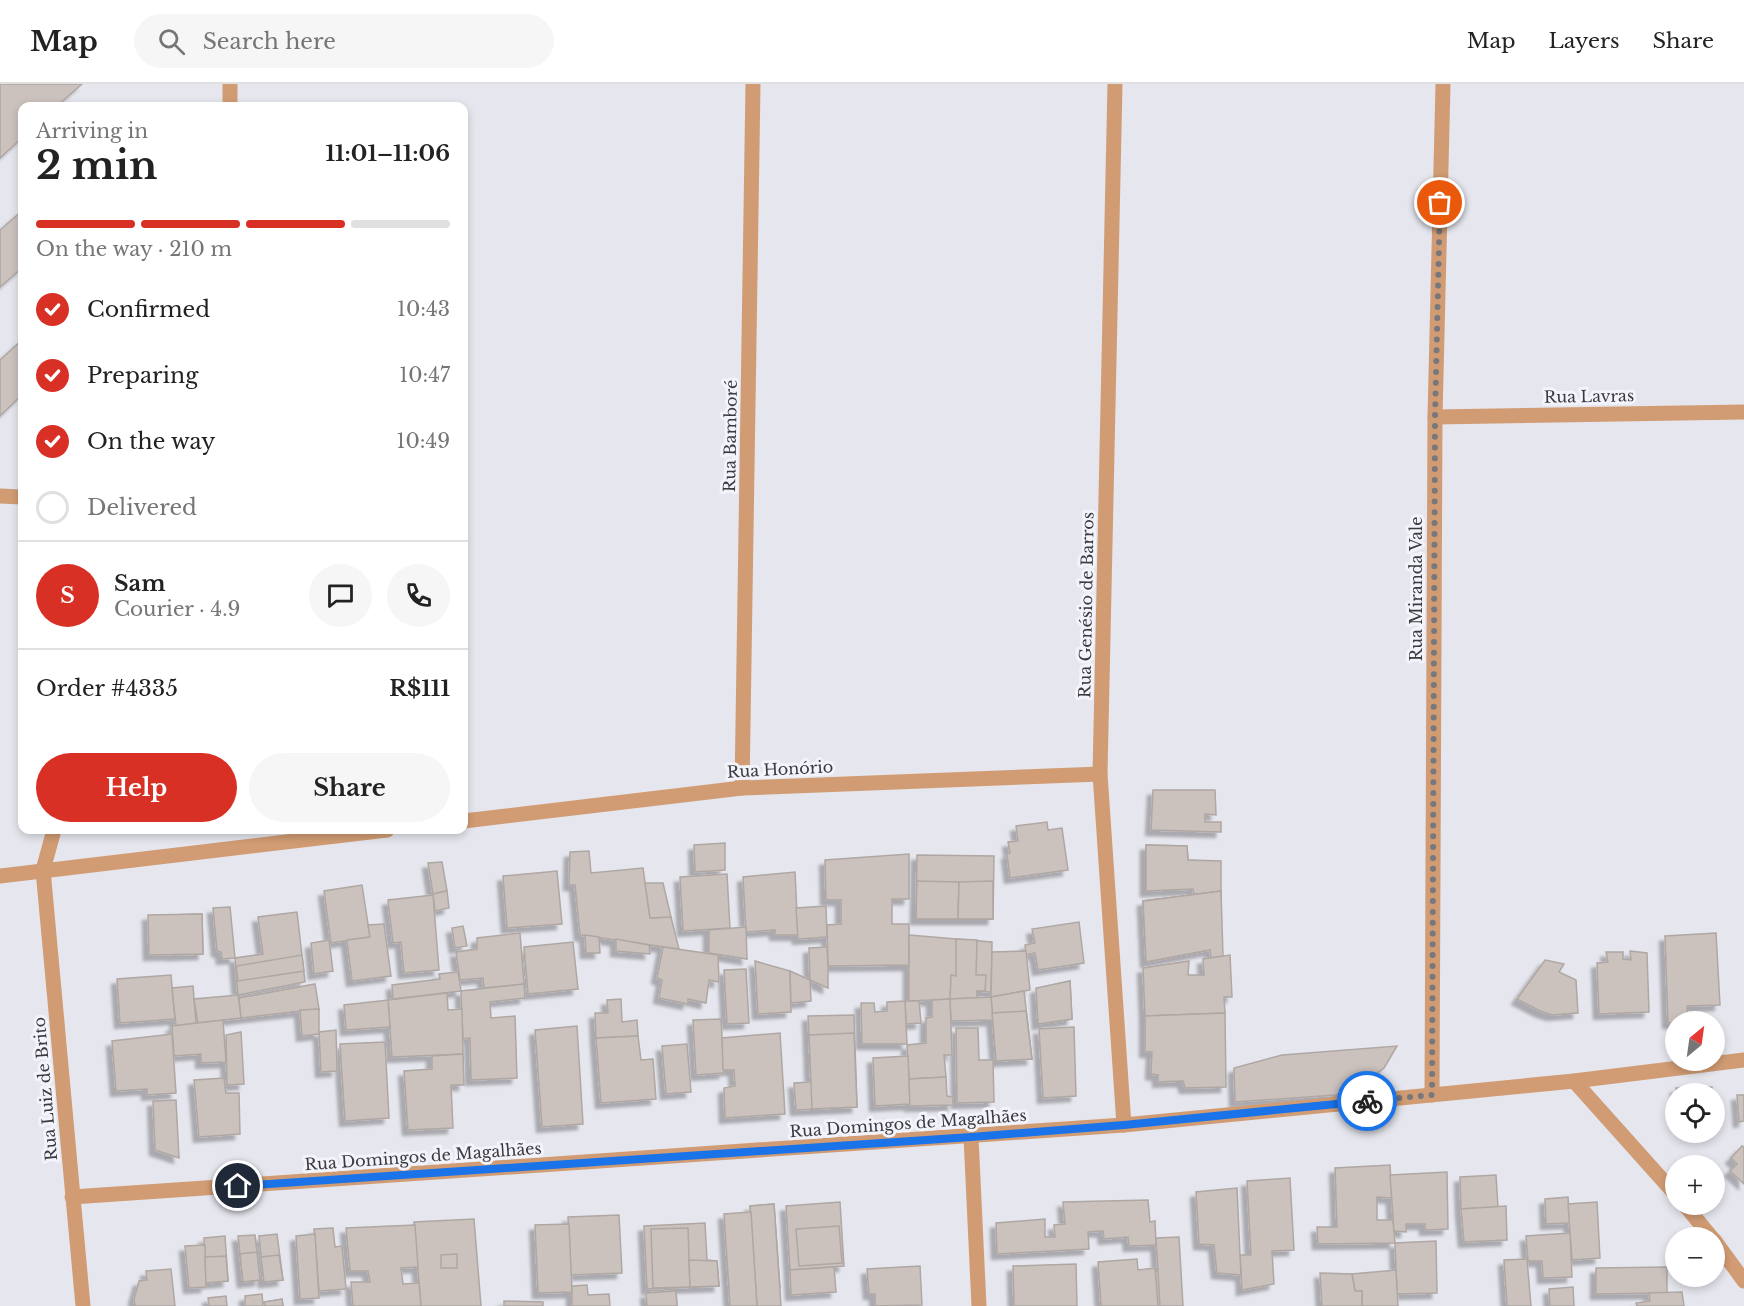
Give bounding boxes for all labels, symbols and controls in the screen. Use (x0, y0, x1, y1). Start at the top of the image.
search box (134, 14, 554, 68)
text: Map (30, 24, 98, 59)
icon: search (155, 25, 188, 58)
text: Search here (203, 28, 336, 55)
text: Map (1467, 28, 1516, 54)
text: Layers (1549, 28, 1620, 54)
text: Share (1653, 28, 1714, 54)
text: Arriving in (36, 119, 148, 143)
text: 11:01–11:06 (325, 140, 450, 167)
text: 2 min (36, 141, 157, 190)
pin (1414, 177, 1465, 228)
icon: bag (1423, 186, 1456, 219)
text: On the way · 210 m (36, 237, 232, 261)
icon: check (36, 293, 69, 326)
text: Confirmed (87, 296, 210, 323)
text: 10:43 (397, 297, 450, 321)
icon: check (36, 359, 69, 392)
text: Preparing (87, 362, 198, 389)
text: 10:47 (399, 363, 450, 387)
street label: Rua Bamboré (719, 380, 741, 492)
street label: Rua Lavras (1544, 385, 1634, 407)
icon: check (36, 425, 69, 458)
text: On the way (87, 428, 215, 455)
text: 10:49 (397, 429, 450, 453)
text: Delivered (87, 494, 197, 521)
street label: Rua Genésio de Barros (1074, 512, 1098, 698)
street label: Rua Miranda Vale (1406, 517, 1426, 661)
button: chat (309, 564, 372, 627)
button: phone (387, 564, 450, 627)
text: Sam (114, 570, 166, 597)
text: S (60, 582, 75, 609)
text: Courier · 4.9 (114, 597, 240, 621)
text: Order #4335 (36, 675, 178, 702)
text: R$111 (389, 675, 450, 702)
button: Help (36, 753, 237, 822)
button: Share (249, 753, 450, 822)
street label: Rua Honório (726, 756, 834, 782)
north arrow (1665, 1011, 1725, 1071)
map controls (1665, 1011, 1725, 1287)
street label: Rua Luiz de Brito (29, 1016, 61, 1162)
courier (1337, 1071, 1397, 1131)
button: locate (1665, 1083, 1725, 1143)
icon: bike (1351, 1085, 1384, 1118)
street label: Rua Domingos de Magalhães (789, 1105, 1027, 1141)
street label: Rua Domingos de Magalhães (304, 1138, 542, 1174)
button: + (1665, 1155, 1725, 1215)
pin (212, 1160, 263, 1211)
icon: home (221, 1169, 254, 1202)
button: − (1665, 1227, 1725, 1287)

